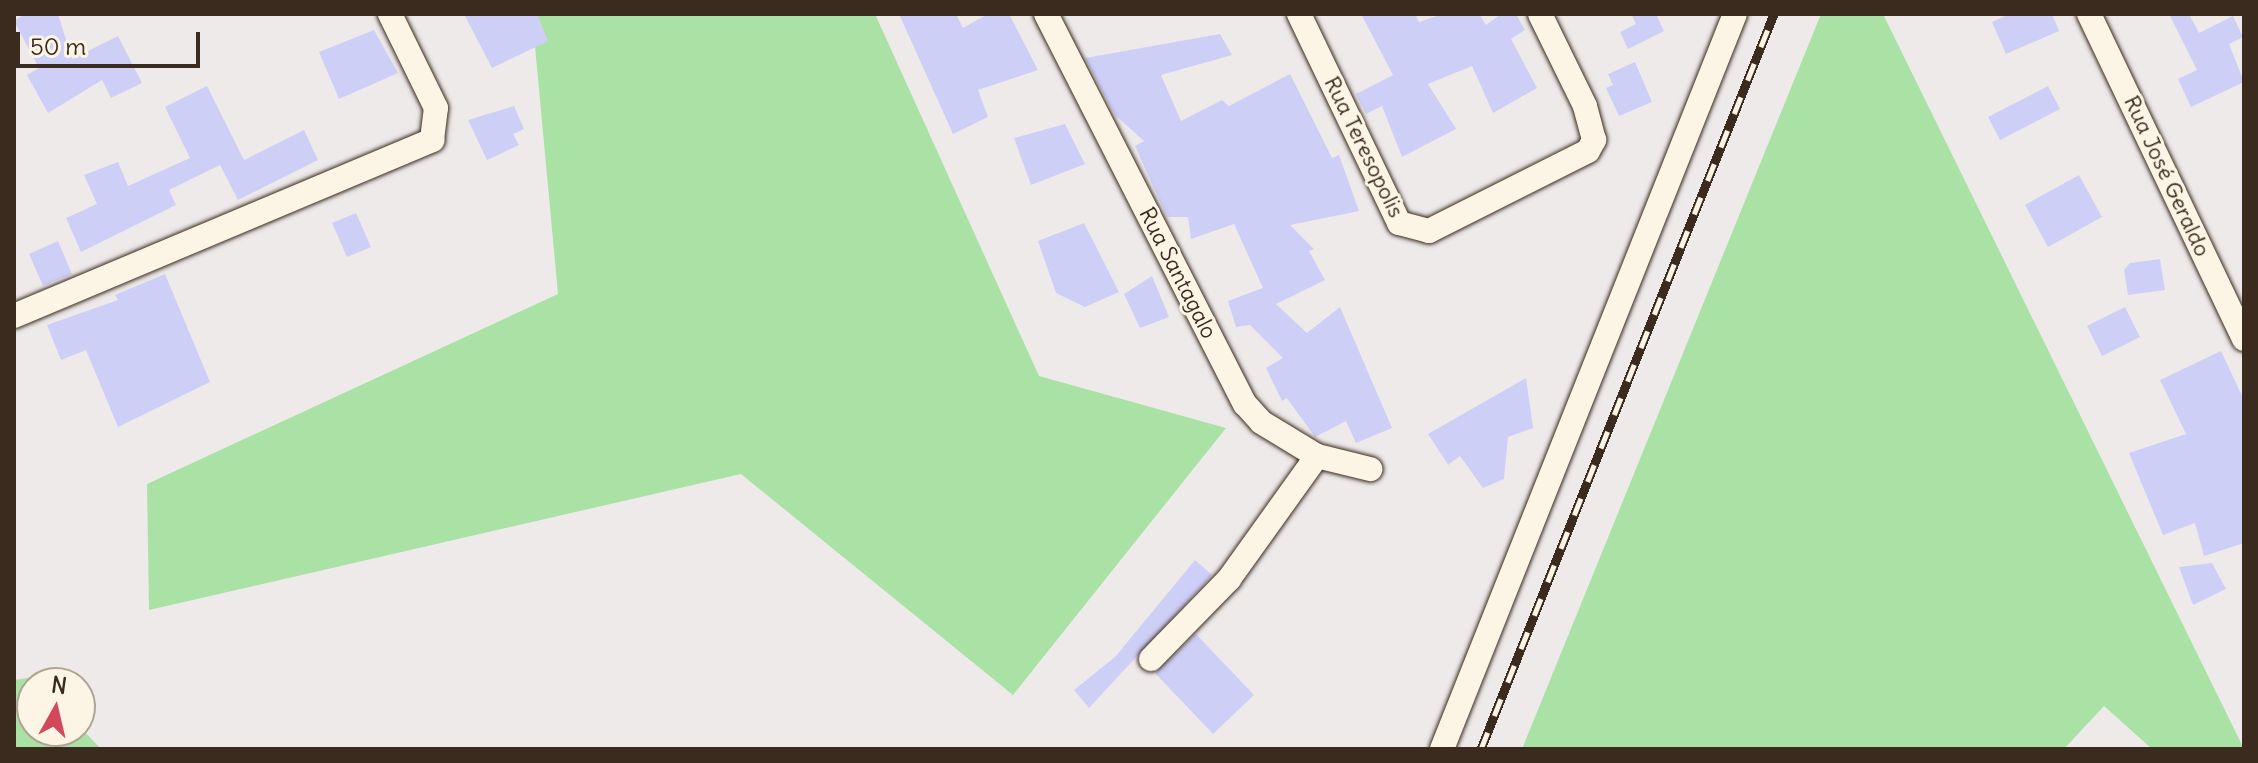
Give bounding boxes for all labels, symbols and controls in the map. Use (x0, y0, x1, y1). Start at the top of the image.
scale bar (20, 16, 204, 66)
text: 50 m (30, 31, 86, 61)
street label: Rua Teresopolis (1318, 72, 1410, 222)
street label: Rua José Geraldo (2118, 91, 2216, 261)
street label: Rua Santagalo (1134, 203, 1222, 343)
north arrow (16, 667, 96, 747)
text: N (50, 670, 69, 700)

